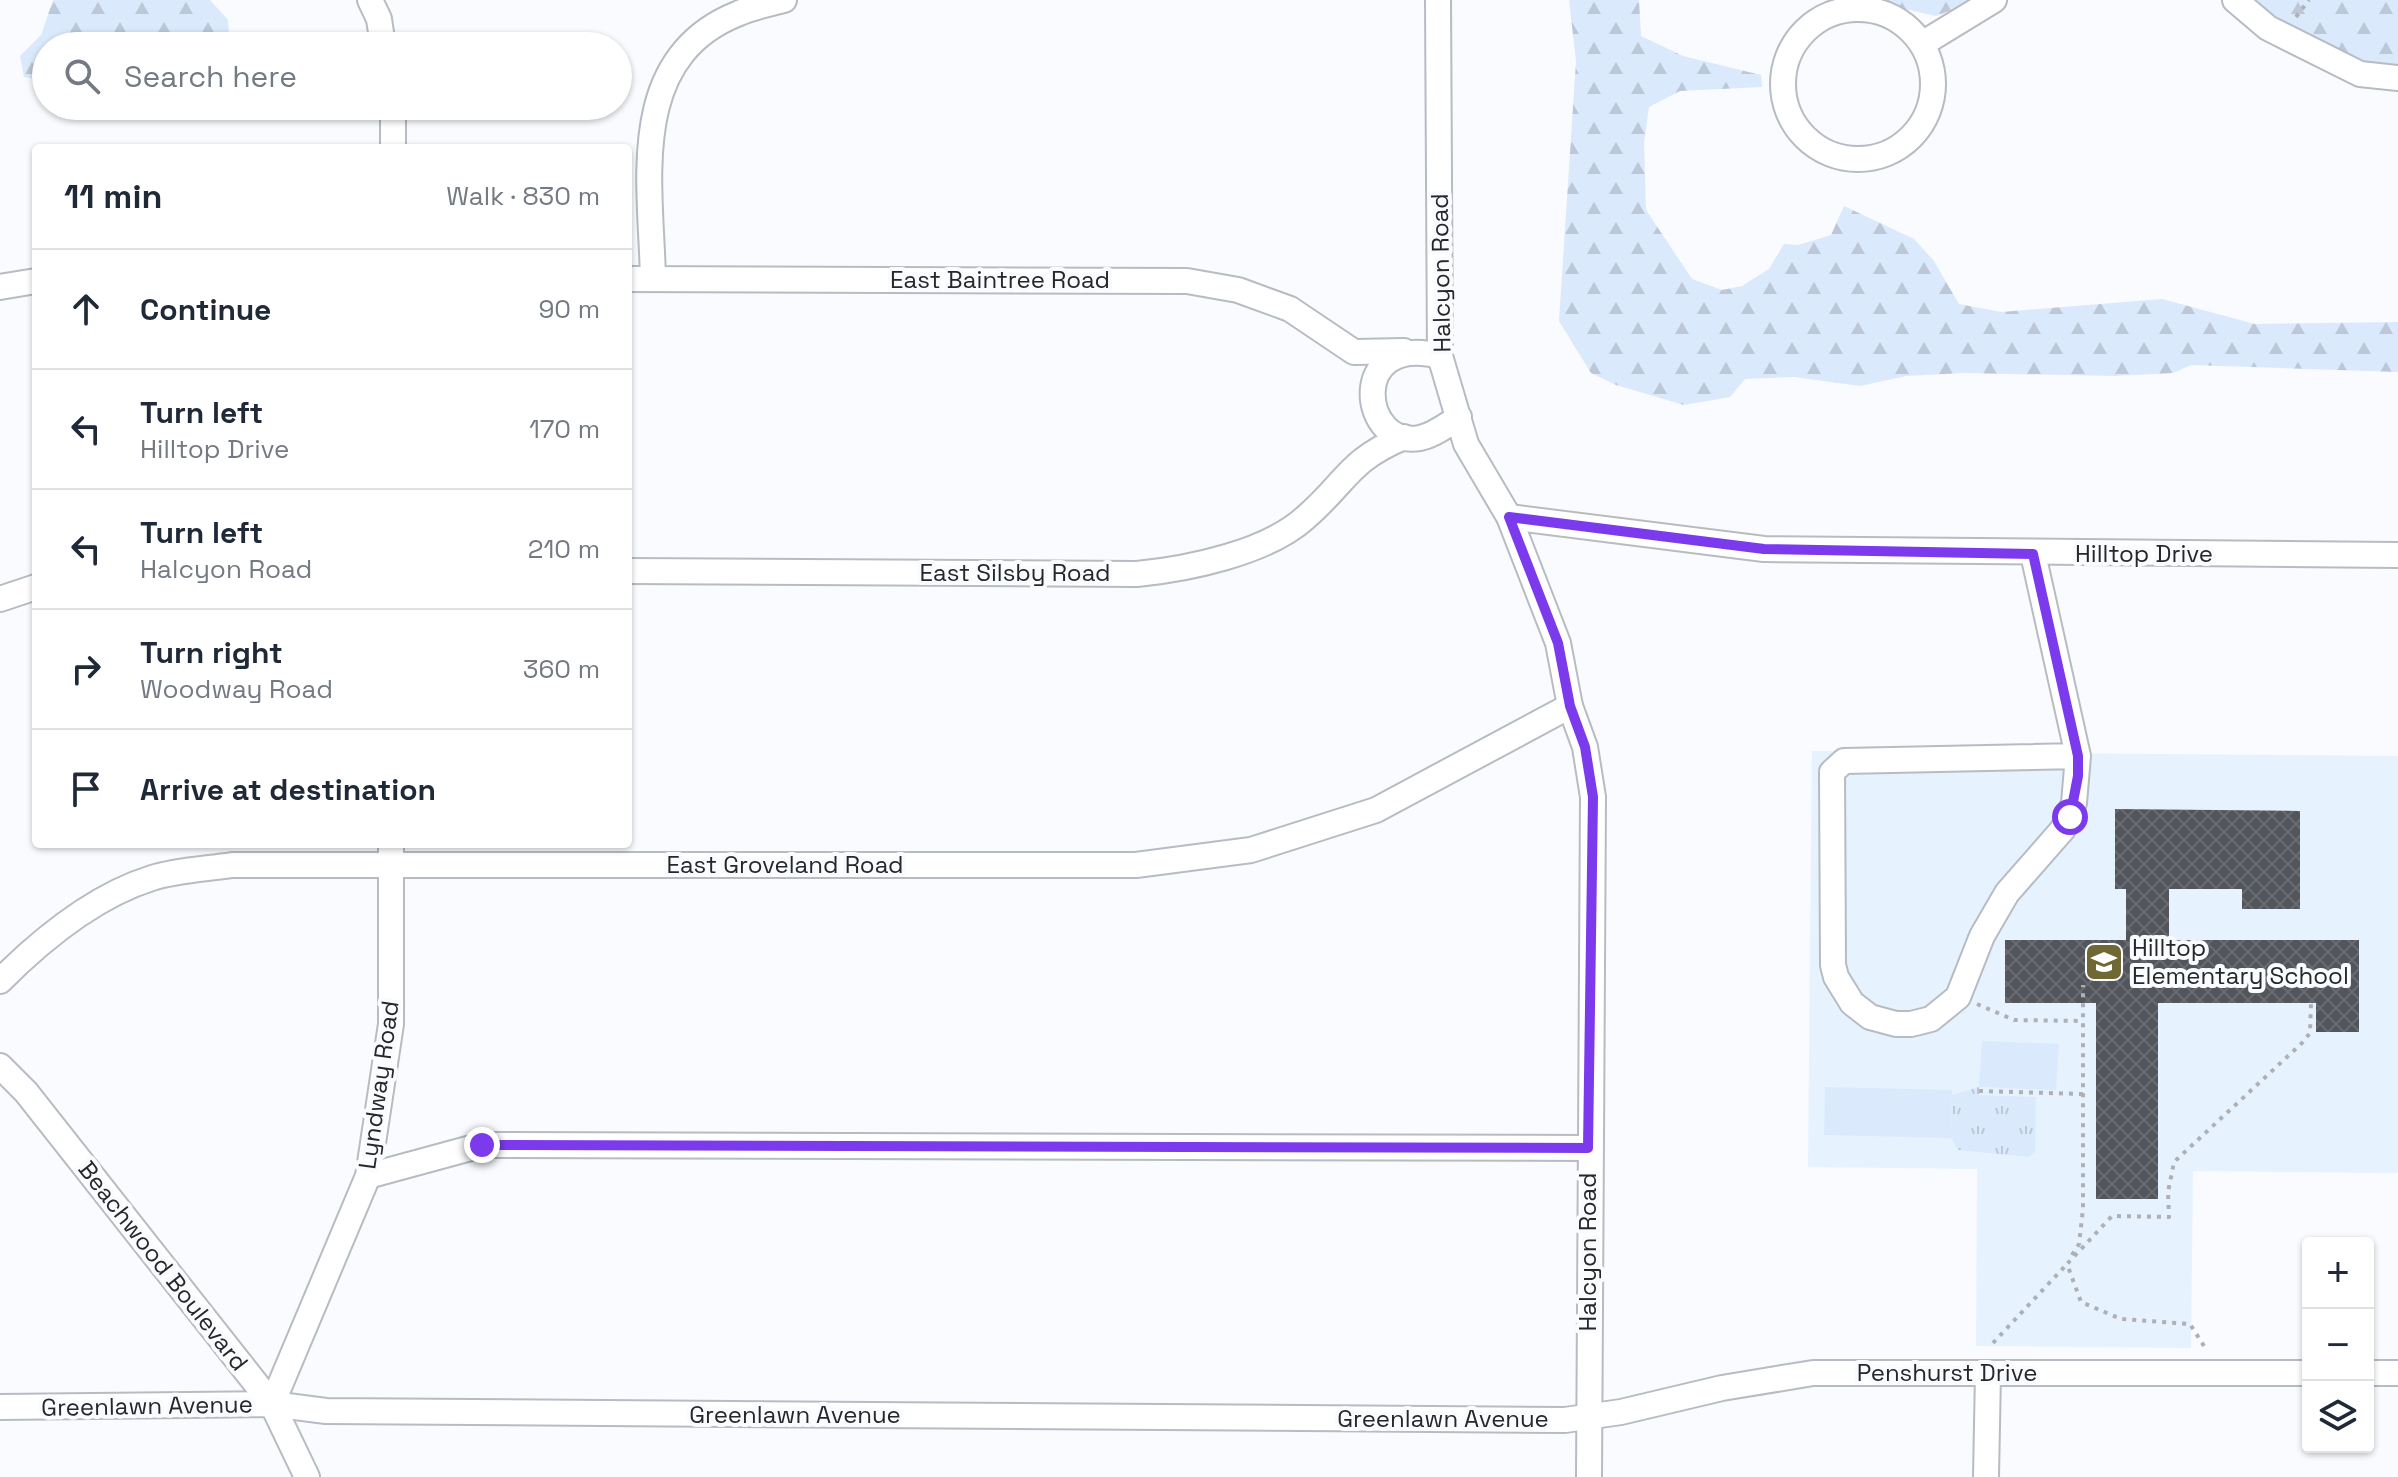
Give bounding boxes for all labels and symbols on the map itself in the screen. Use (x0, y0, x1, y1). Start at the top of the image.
street label: Halcyon Road (1424, 193, 1457, 353)
street label: East Baintree Road (890, 264, 1110, 295)
street label: Hilltop Drive (2075, 538, 2213, 569)
street label: East Silsby Road (919, 557, 1111, 588)
route start (2052, 799, 2088, 835)
street label: East Groveland Road (666, 849, 904, 880)
place label: Hilltop Elementary School (2132, 932, 2349, 991)
school or university icon: Hilltop Elementary School (2083, 941, 2125, 983)
street label: Lyndway Road (351, 999, 406, 1171)
route end (464, 1127, 500, 1163)
street label: Beachwood Boulevard (72, 1154, 255, 1377)
street label: Halcyon Road (1572, 1172, 1603, 1332)
street label: Penshurst Drive (1857, 1357, 2037, 1388)
street label: Greenlawn Avenue (41, 1388, 253, 1423)
street label: Greenlawn Avenue (689, 1399, 901, 1430)
street label: Greenlawn Avenue (1337, 1403, 1549, 1434)

